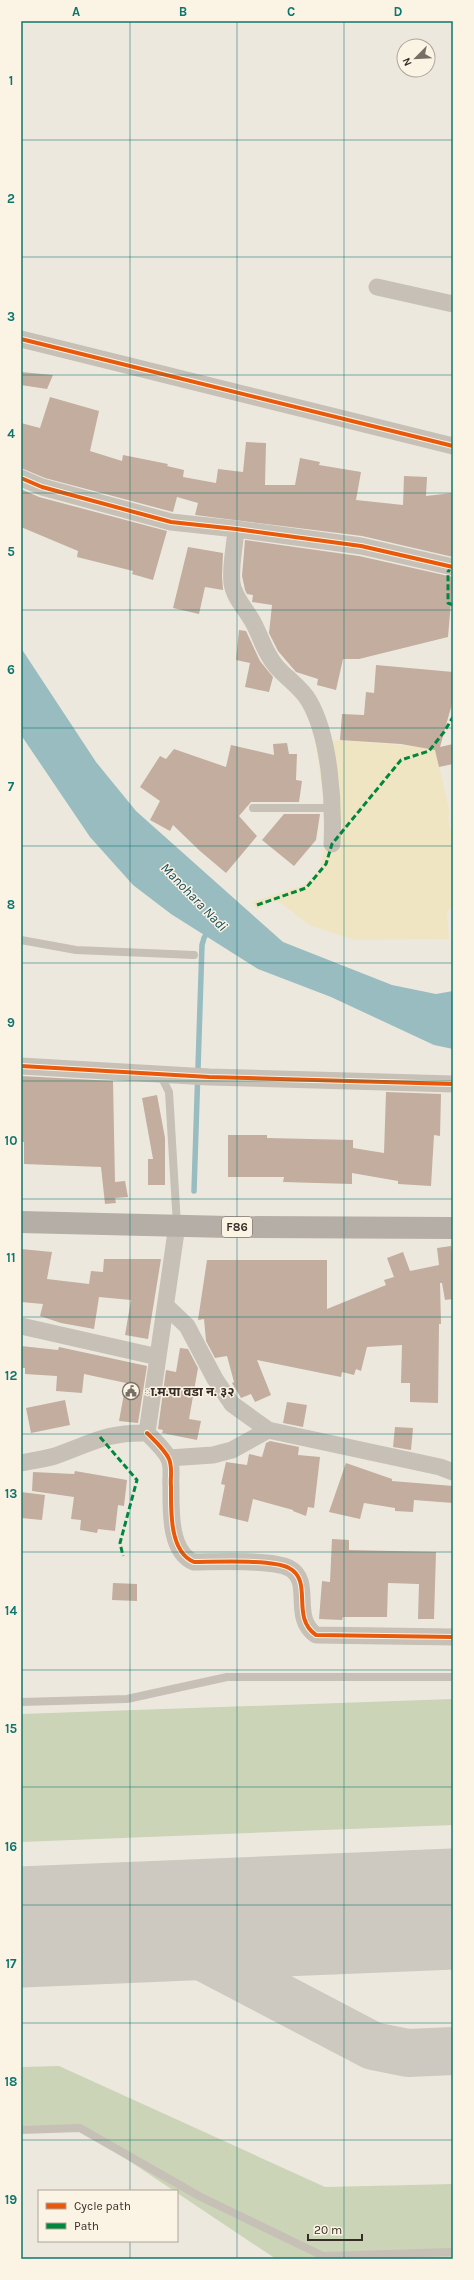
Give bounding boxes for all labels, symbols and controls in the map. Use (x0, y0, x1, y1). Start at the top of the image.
text: A (72, 4, 80, 19)
text: B (179, 4, 187, 19)
text: C (287, 4, 295, 19)
text: D (394, 4, 403, 19)
north arrow (396, 38, 436, 78)
text: N (400, 56, 415, 68)
text: 1 (9, 73, 13, 88)
text: 2 (7, 191, 15, 206)
text: 3 (7, 309, 15, 324)
text: 4 (7, 426, 15, 441)
text: 5 (7, 544, 15, 559)
text: 6 (7, 662, 15, 677)
text: 7 (8, 779, 15, 794)
water label: Manohara Nadi (157, 859, 231, 935)
text: 8 (7, 897, 15, 912)
text: 9 (7, 1015, 15, 1030)
text: 10 (5, 1133, 17, 1148)
road number: F86 (222, 1217, 252, 1237)
text: 11 (6, 1250, 16, 1265)
text: 12 (5, 1368, 17, 1383)
public building icon: ा.म.पा वडा न. ३२ (121, 1381, 141, 1401)
place label: ा.म.पा वडा न. ३२ (144, 1384, 235, 1399)
text: 13 (5, 1486, 17, 1501)
text: 14 (5, 1603, 17, 1618)
text: 15 (5, 1721, 18, 1736)
text: 16 (5, 1839, 17, 1854)
text: 17 (5, 1956, 17, 1971)
text: 18 (4, 2074, 18, 2089)
legend (38, 2190, 178, 2242)
text: 19 (5, 2192, 17, 2207)
text: Cycle path (74, 2199, 131, 2213)
scale bar (308, 2216, 362, 2242)
text: Path (74, 2219, 99, 2233)
text: 20 m (314, 2223, 342, 2237)

